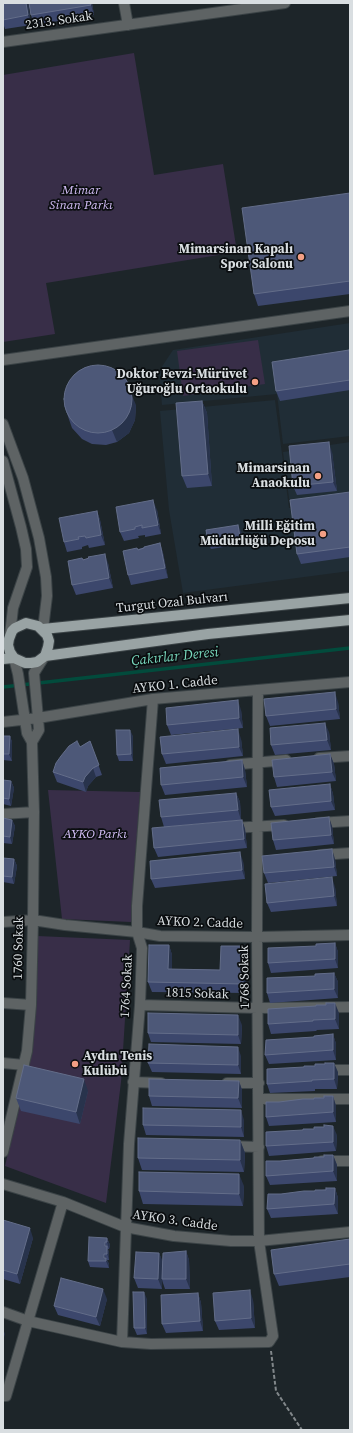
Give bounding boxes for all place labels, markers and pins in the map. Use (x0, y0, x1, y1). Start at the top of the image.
place label: Mimarsinan Kapalı Spor Salonu (179, 242, 293, 273)
marker: Mimarsinan Kapalı Spor Salonu (296, 252, 306, 262)
place label: Doktor Fevzi-Mürüvet Uğuroğlu Ortaokulu (116, 367, 247, 398)
marker: Doktor Fevzi-Mürüvet Uğuroğlu Ortaokulu (250, 377, 260, 387)
place label: Mimarsinan Anaokulu (237, 461, 310, 492)
marker: Mimarsinan Anaokulu (313, 471, 323, 481)
place label: Milli Eğitim Müdürlüğü Deposu (200, 519, 315, 550)
marker: Milli Eğitim Müdürlüğü Deposu (318, 529, 328, 539)
place label: Aydın Tenis Kulübü (83, 1049, 152, 1080)
marker: Aydın Tenis Kulübü (70, 1059, 80, 1069)

